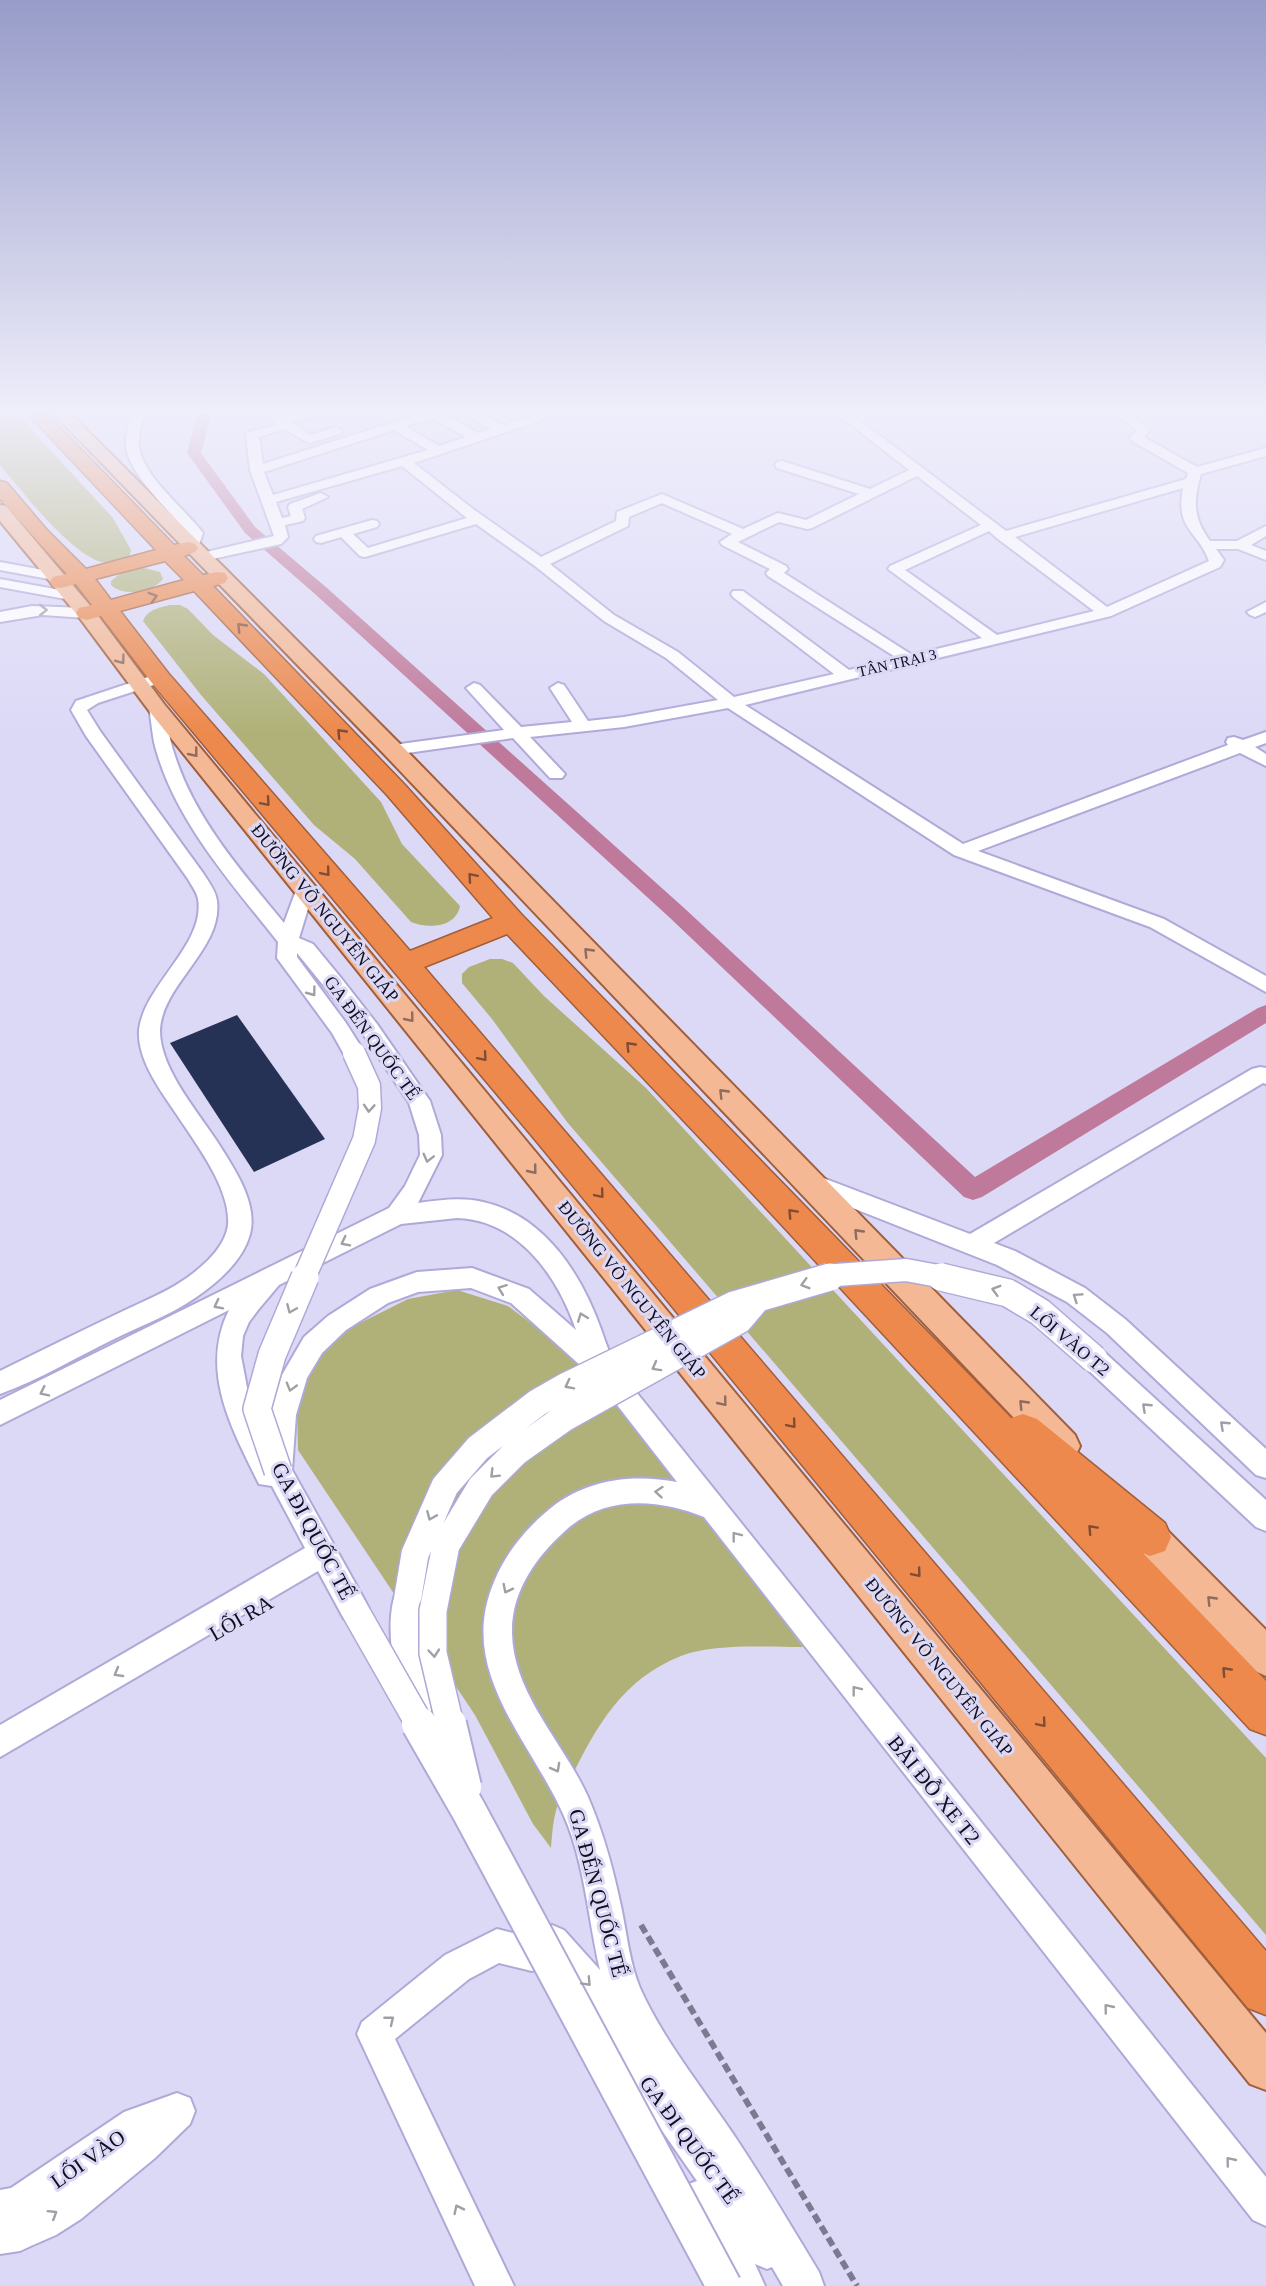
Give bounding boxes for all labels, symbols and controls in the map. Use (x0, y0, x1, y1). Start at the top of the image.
one-way arrow (148, 591, 158, 604)
one-way arrow (38, 604, 47, 616)
one-way arrow (237, 623, 248, 633)
street label: TÂN TRẠI 3 (856, 646, 938, 680)
one-way arrow (114, 653, 125, 664)
one-way arrow (337, 729, 348, 739)
one-way arrow (187, 746, 198, 757)
one-way arrow (259, 795, 270, 806)
street label: ĐƯỜNG VÕ NGUYÊN GIÁP (247, 819, 404, 1006)
one-way arrow (319, 865, 330, 876)
one-way arrow (468, 873, 479, 884)
one-way arrow (584, 949, 595, 959)
street label: GA ĐẾN QUỐC TẾ (320, 972, 424, 1104)
one-way arrow (304, 985, 315, 996)
one-way arrow (403, 1011, 414, 1022)
one-way arrow (627, 1042, 638, 1053)
one-way arrow (476, 1050, 487, 1060)
one-way arrow (719, 1089, 730, 1099)
one-way arrow (363, 1104, 376, 1113)
one-way arrow (422, 1153, 435, 1163)
one-way arrow (526, 1163, 537, 1174)
one-way arrow (592, 1187, 603, 1198)
street label: ĐƯỜNG VÕ NGUYÊN GIÁP (554, 1196, 711, 1383)
one-way arrow (788, 1210, 799, 1220)
one-way arrow (855, 1230, 866, 1241)
one-way arrow (340, 1234, 351, 1246)
one-way arrow (800, 1277, 811, 1289)
one-way arrow (497, 1284, 508, 1296)
one-way arrow (991, 1285, 1002, 1297)
one-way arrow (1073, 1293, 1084, 1304)
one-way arrow (214, 1298, 225, 1309)
street label: LỐI VÀO T2 (1026, 1301, 1114, 1380)
one-way arrow (287, 1302, 299, 1313)
one-way arrow (577, 1312, 589, 1323)
one-way arrow (651, 1360, 662, 1371)
one-way arrow (564, 1378, 575, 1390)
one-way arrow (286, 1381, 298, 1392)
one-way arrow (39, 1385, 50, 1396)
one-way arrow (715, 1395, 726, 1406)
one-way arrow (1019, 1400, 1030, 1411)
one-way arrow (1142, 1403, 1153, 1414)
one-way arrow (785, 1417, 796, 1428)
one-way arrow (1220, 1422, 1231, 1433)
street label: GA ĐI QUỐC TẾ (267, 1458, 359, 1604)
one-way arrow (490, 1467, 501, 1478)
one-way arrow (654, 1486, 663, 1499)
one-way arrow (426, 1510, 438, 1521)
one-way arrow (1088, 1526, 1099, 1537)
one-way arrow (732, 1532, 743, 1543)
one-way arrow (910, 1566, 921, 1577)
street label: ĐƯỜNG VÕ NGUYÊN GIÁP (861, 1573, 1018, 1760)
one-way arrow (503, 1583, 514, 1594)
street label: LỐI RA (205, 1590, 278, 1646)
one-way arrow (1207, 1596, 1218, 1606)
one-way arrow (427, 1648, 440, 1657)
one-way arrow (114, 1665, 124, 1677)
one-way arrow (1222, 1667, 1233, 1677)
one-way arrow (852, 1686, 863, 1697)
one-way arrow (1035, 1716, 1046, 1727)
street label: BÃI ĐỖ XE T2 (883, 1731, 985, 1849)
one-way arrow (549, 1762, 560, 1773)
street label: GA ĐẾN QUỐC TẾ (564, 1806, 632, 1980)
one-way arrow (580, 1975, 591, 1986)
one-way arrow (1105, 2004, 1116, 2015)
one-way arrow (383, 2017, 394, 2028)
street label: GA ĐI QUỐC TẾ (635, 2072, 743, 2208)
street label: LỐI VÀO (46, 2125, 130, 2193)
one-way arrow (1226, 2157, 1237, 2168)
one-way arrow (454, 2205, 465, 2216)
one-way arrow (47, 2209, 57, 2221)

